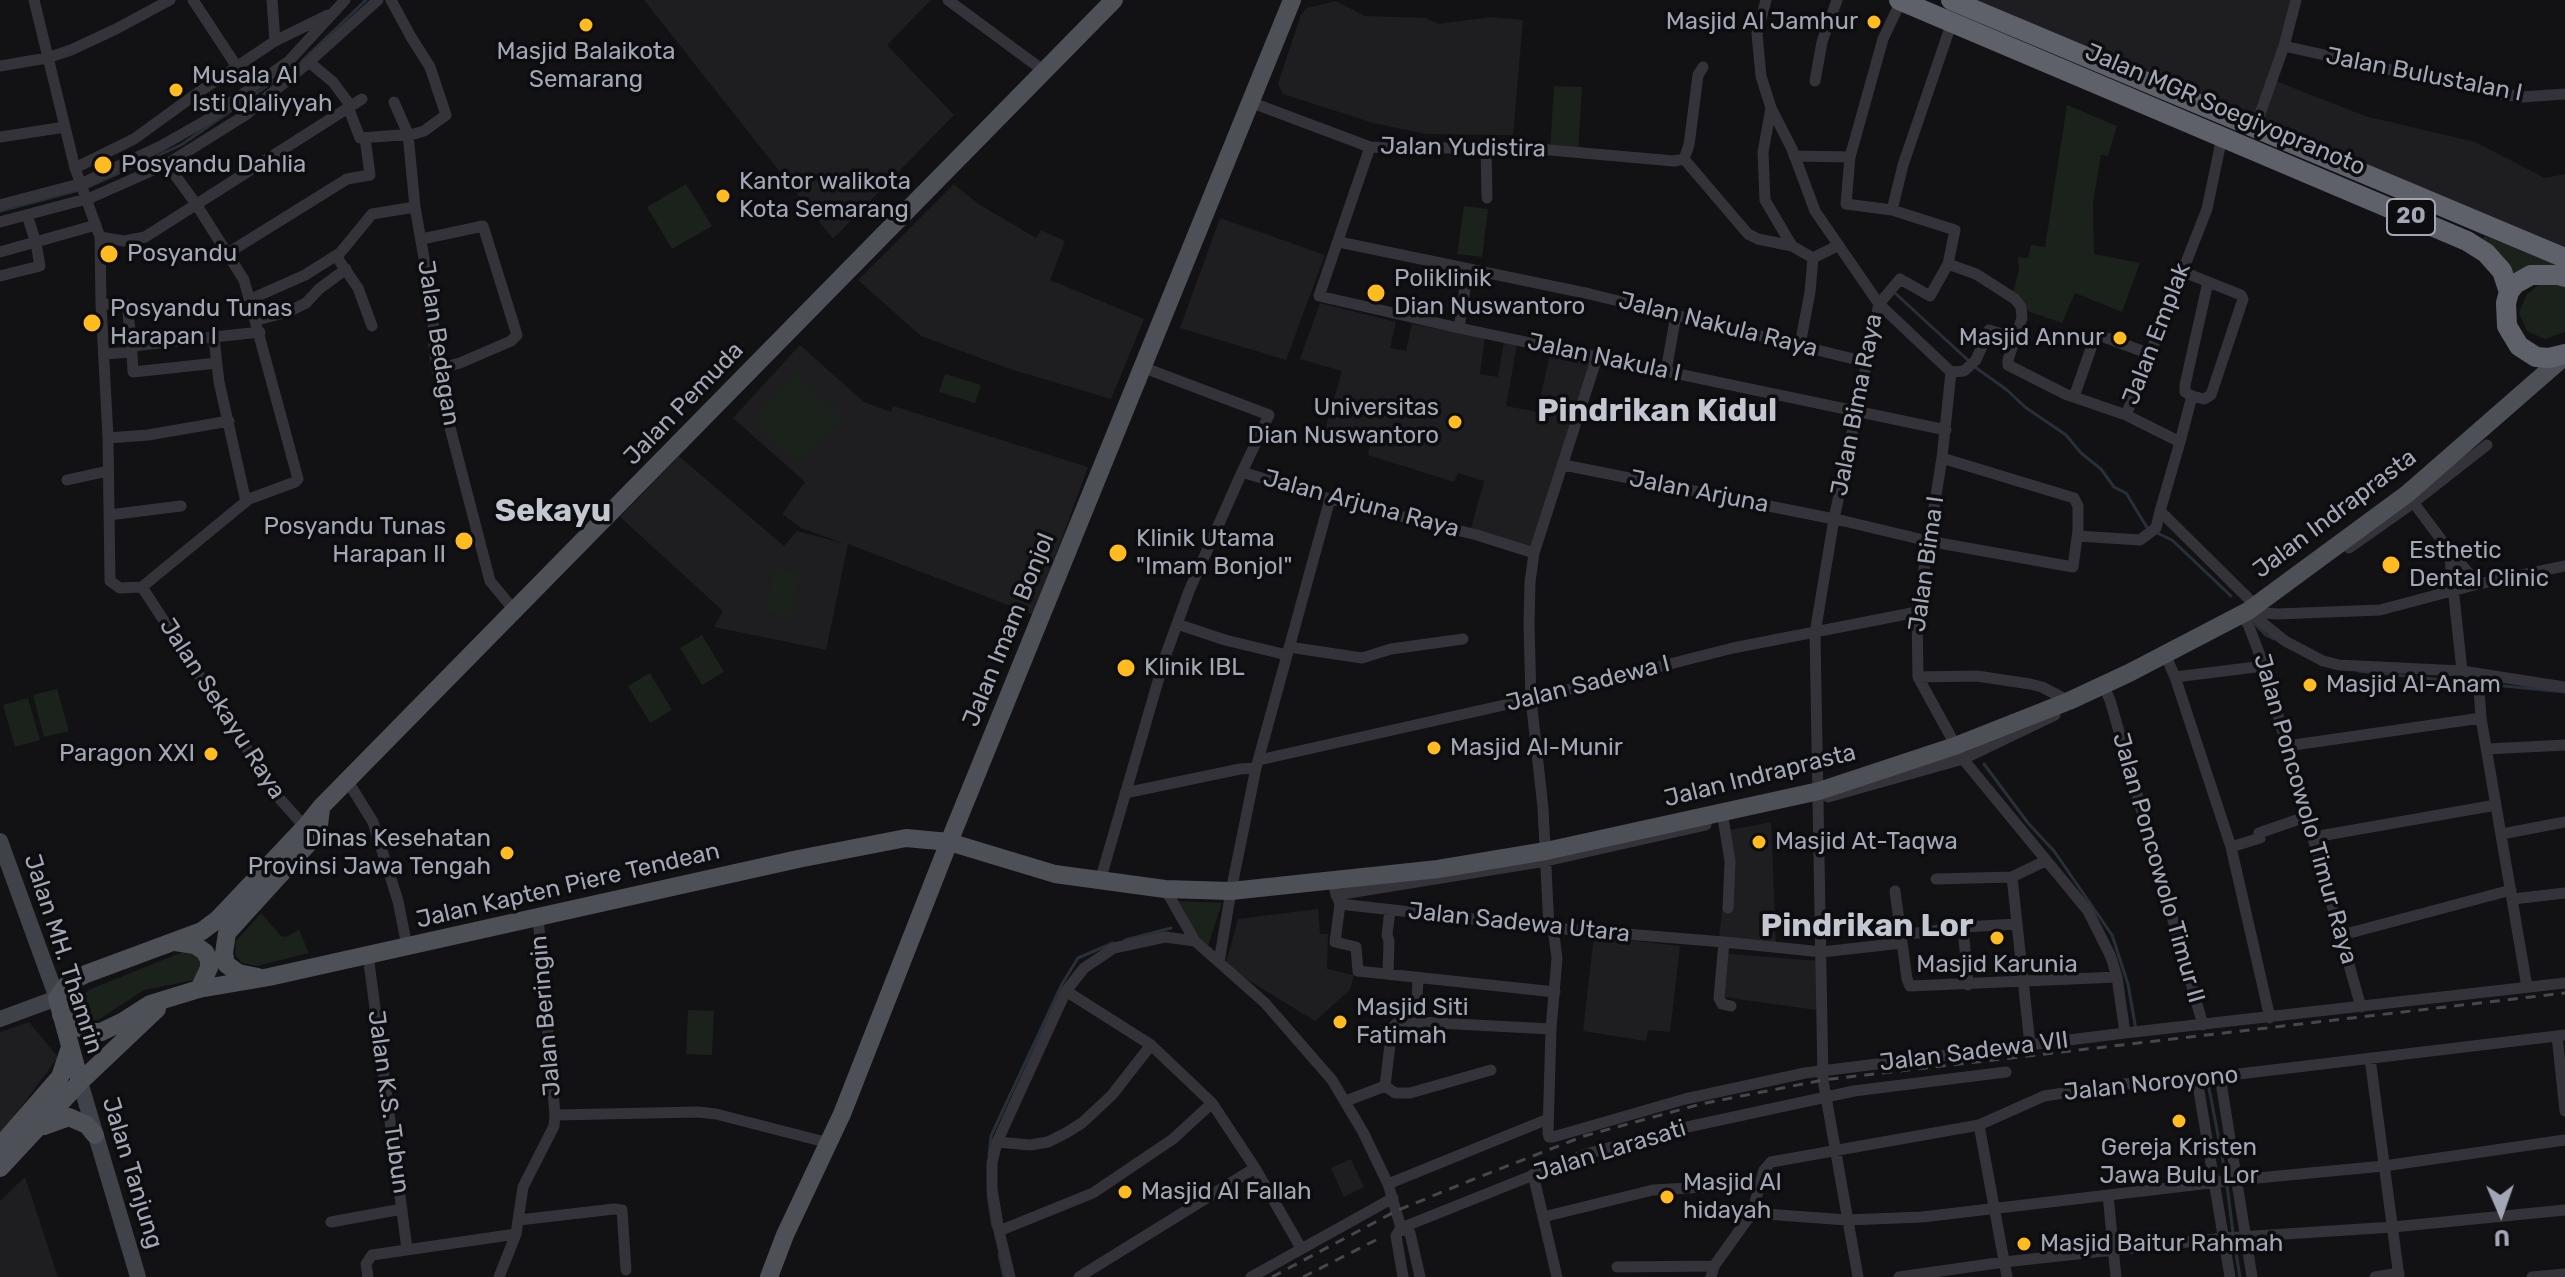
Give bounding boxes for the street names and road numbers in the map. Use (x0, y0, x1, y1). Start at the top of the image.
street label: Jalan MGR Soegiyopranoto (2081, 38, 2369, 182)
street label: Jalan Bulustalan I (2323, 42, 2525, 108)
street label: Jalan Yudistira (1380, 132, 1546, 164)
road number: 20 (2387, 199, 2435, 235)
street label: Jalan Bedagan (411, 258, 465, 428)
street label: Jalan Emplak (2117, 259, 2197, 409)
street label: Jalan Nakula Raya (1615, 286, 1821, 364)
street label: Jalan Bima Raya (1825, 312, 1889, 498)
street label: Jalan Nakula I (1525, 328, 1683, 388)
street label: Jalan Pemuda (618, 336, 750, 472)
street label: Jalan Indraprasta (2248, 443, 2422, 585)
street label: Jalan Arjuna Raya (1260, 464, 1462, 544)
street label: Jalan Arjuna (1627, 464, 1771, 520)
street label: Jalan Bima I (1903, 494, 1951, 634)
street label: Jalan Imam Bonjol (957, 529, 1061, 731)
street label: Jalan Sekayu Raya (153, 613, 291, 805)
street label: Jalan Sadewa I (1503, 650, 1673, 718)
street label: Jalan Poncowolo Timur Raya (2247, 651, 2363, 967)
street label: Jalan Poncowolo Timur II (2106, 730, 2210, 1006)
street label: Jalan Indraprasta (1661, 738, 1859, 814)
street label: Jalan Kapten Piere Tendean (413, 837, 723, 935)
street label: Jalan MH. Thamrin (17, 851, 109, 1057)
street label: Jalan Sadewa Utara (1407, 897, 1631, 949)
street label: Jalan Beringin (525, 934, 567, 1098)
street label: Jalan K.S. Tubun (361, 1009, 415, 1195)
street label: Jalan Sadewa VII (1878, 1026, 2070, 1078)
street label: Jalan Noroyono (2062, 1061, 2240, 1107)
street label: Jalan Tanjung (95, 1094, 169, 1252)
street label: Jalan Larasati (1531, 1114, 1689, 1188)

